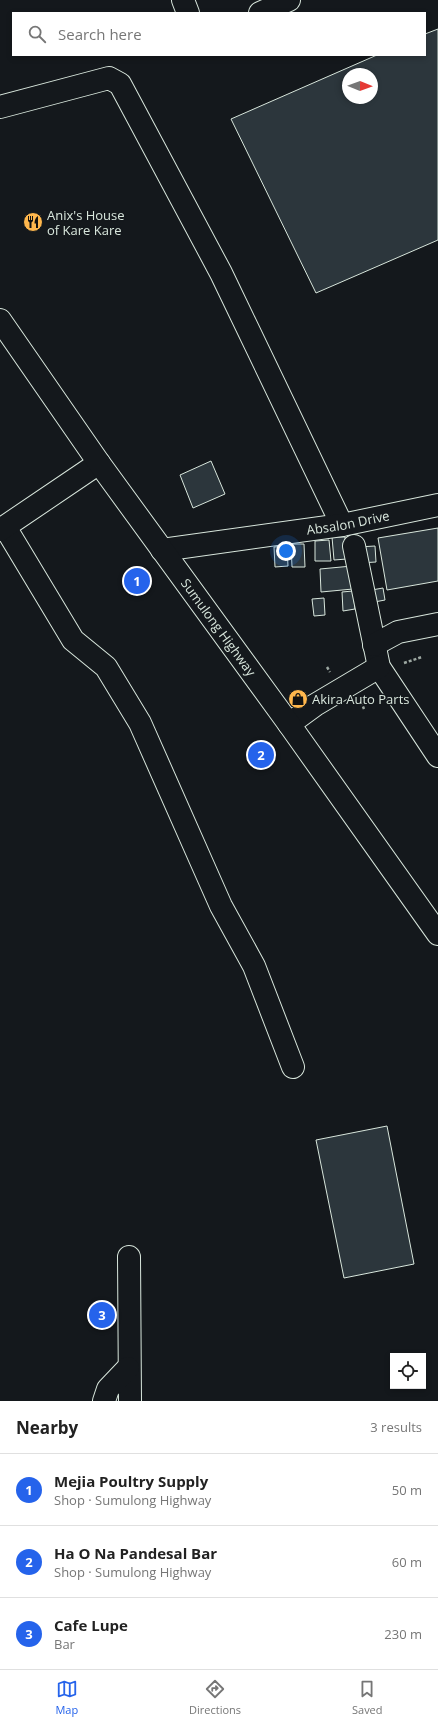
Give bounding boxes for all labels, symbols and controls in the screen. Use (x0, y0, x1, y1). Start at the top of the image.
search box (12, 12, 426, 56)
icon: search (26, 23, 48, 45)
text: Search here (58, 24, 142, 44)
north arrow (342, 68, 378, 104)
place label: Anix's House of Kare Kare (47, 206, 125, 239)
restaurant icon: Anix's House of Kare Kare (22, 211, 44, 233)
street label: Absalon Drive (305, 506, 391, 539)
your location (276, 541, 296, 561)
pin: 1 (124, 566, 150, 596)
street label: Sumulong Highway (177, 575, 260, 680)
shop icon: Akira Auto Parts (287, 688, 309, 710)
place label: Akira Auto Parts (312, 690, 409, 708)
pin: 2 (248, 740, 274, 770)
pin: 3 (89, 1300, 115, 1330)
map controls (390, 1353, 426, 1389)
button: locate (390, 1353, 426, 1389)
text: Nearby (16, 1416, 78, 1439)
text: 3 results (370, 1418, 422, 1436)
text: Mejia Poultry Supply (54, 1471, 208, 1491)
text: 1 (25, 1481, 33, 1499)
text: 50 m (392, 1481, 422, 1499)
text: Shop · Sumulong Highway (54, 1491, 211, 1509)
text: Ha O Na Pandesal Bar (54, 1543, 217, 1563)
text: 2 (25, 1553, 33, 1571)
text: 60 m (392, 1553, 422, 1571)
text: Shop · Sumulong Highway (54, 1563, 211, 1581)
text: Cafe Lupe (54, 1615, 128, 1635)
text: 3 (25, 1625, 33, 1643)
text: 230 m (384, 1625, 422, 1643)
text: Bar (54, 1635, 75, 1653)
tab: Map (55, 1678, 78, 1717)
tab: Directions (189, 1678, 241, 1717)
tab: Saved (352, 1678, 383, 1717)

